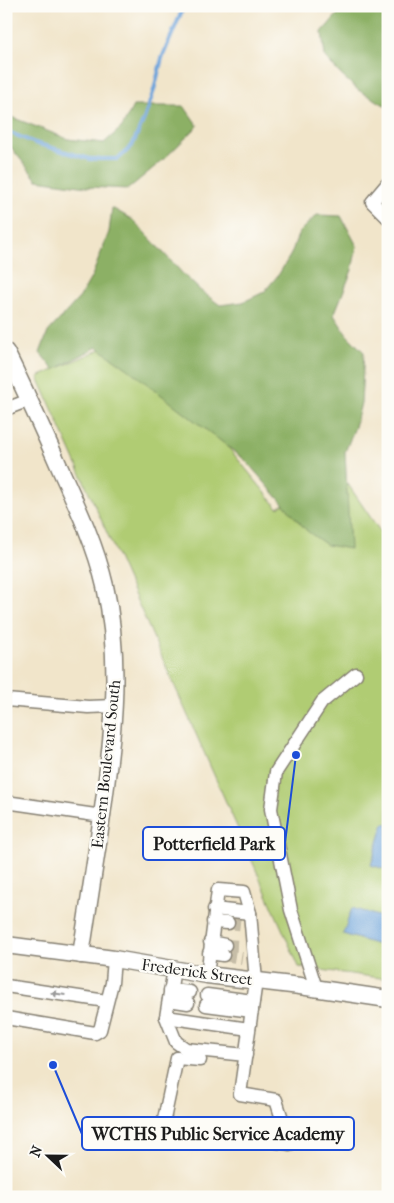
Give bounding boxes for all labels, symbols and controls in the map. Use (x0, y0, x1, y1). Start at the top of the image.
street label: Eastern Boulevard South (88, 679, 124, 849)
callout: Potterfield Park (143, 827, 285, 860)
text: Potterfield Park (153, 834, 276, 855)
street label: Frederick Street (140, 955, 254, 989)
one-way arrow (49, 990, 65, 998)
callout: WCTHS Public Service Academy (82, 1117, 354, 1150)
text: WCTHS Public Service Academy (91, 1124, 346, 1145)
north arrow (22, 1130, 72, 1180)
text: N (27, 1143, 46, 1159)

